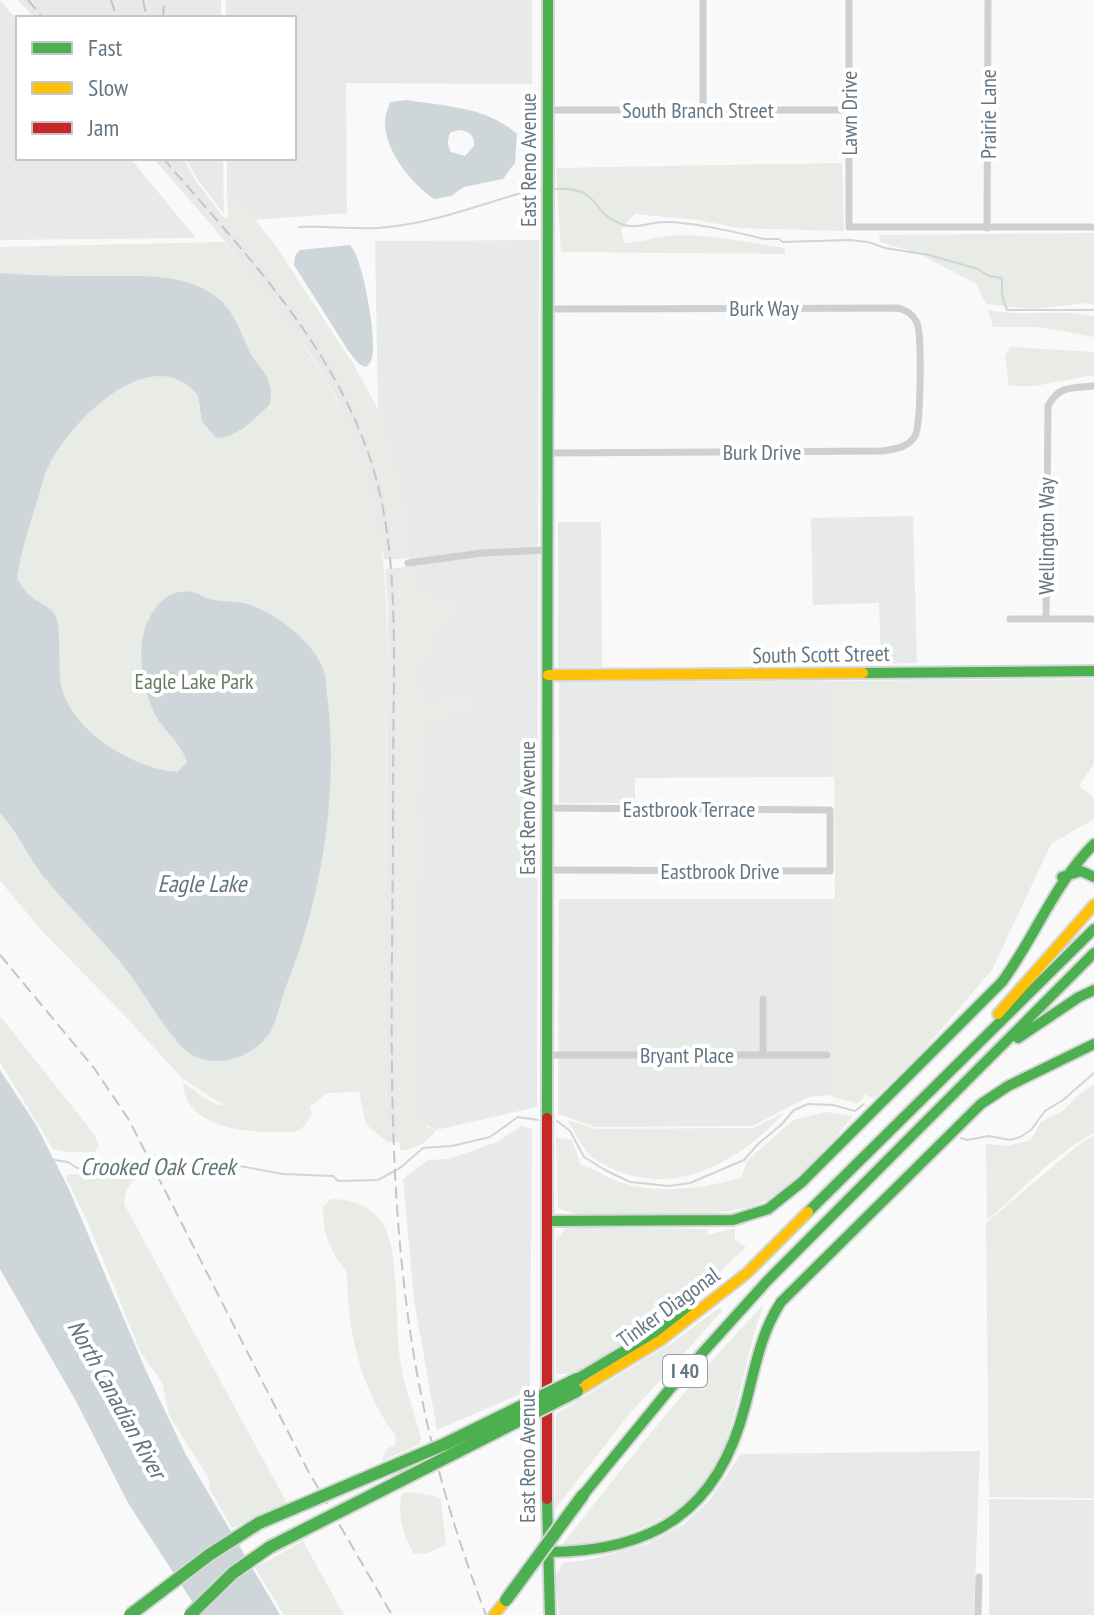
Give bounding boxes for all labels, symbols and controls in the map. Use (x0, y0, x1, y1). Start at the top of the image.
legend (16, 16, 296, 160)
text: Fast (88, 32, 123, 63)
street label: Prairie Lane (974, 69, 1002, 159)
street label: Lawn Drive (835, 71, 863, 155)
text: Slow (88, 72, 129, 103)
street label: East Reno Avenue (514, 93, 542, 227)
street label: South Branch Street (622, 96, 774, 124)
text: Jam (87, 112, 119, 143)
street label: Burk Way (729, 294, 799, 322)
street label: Burk Drive (723, 438, 801, 466)
street label: Wellington Way (1032, 476, 1060, 595)
street label: South Scott Street (752, 639, 890, 669)
park label: Eagle Lake Park (135, 667, 254, 695)
street label: East Reno Avenue (513, 741, 541, 875)
street label: Eastbrook Terrace (623, 795, 755, 823)
street label: Eastbrook Drive (661, 857, 779, 885)
water label: Eagle Lake (157, 868, 249, 899)
street label: Bryant Place (640, 1041, 734, 1069)
water label: Crooked Oak Creek (80, 1151, 238, 1182)
street label: Tinker Diagonal (611, 1260, 726, 1354)
water label: North Canadian River (61, 1314, 175, 1487)
road number: I 40 (663, 1355, 707, 1387)
street label: East Reno Avenue (513, 1389, 541, 1523)

